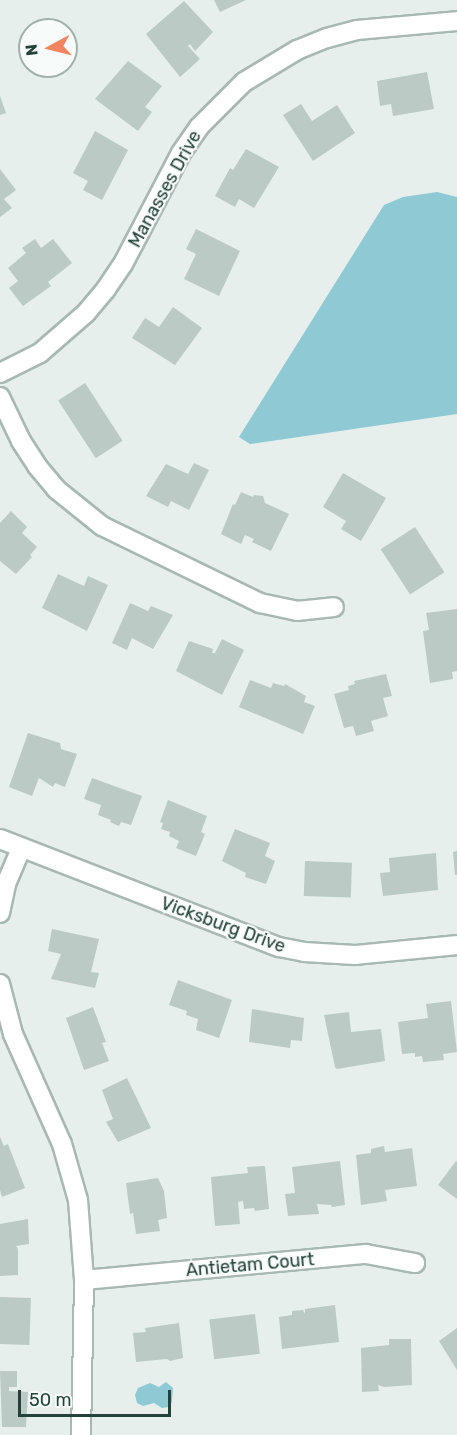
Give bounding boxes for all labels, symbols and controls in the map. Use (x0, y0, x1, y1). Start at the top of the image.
north arrow (18, 18, 78, 78)
text: N (21, 43, 42, 57)
street label: Manasses Drive (124, 127, 206, 251)
street label: Vicksburg Drive (158, 892, 288, 958)
street label: Antietam Court (185, 1249, 315, 1281)
scale bar (21, 1378, 174, 1416)
text: 50 m (29, 1389, 72, 1411)

